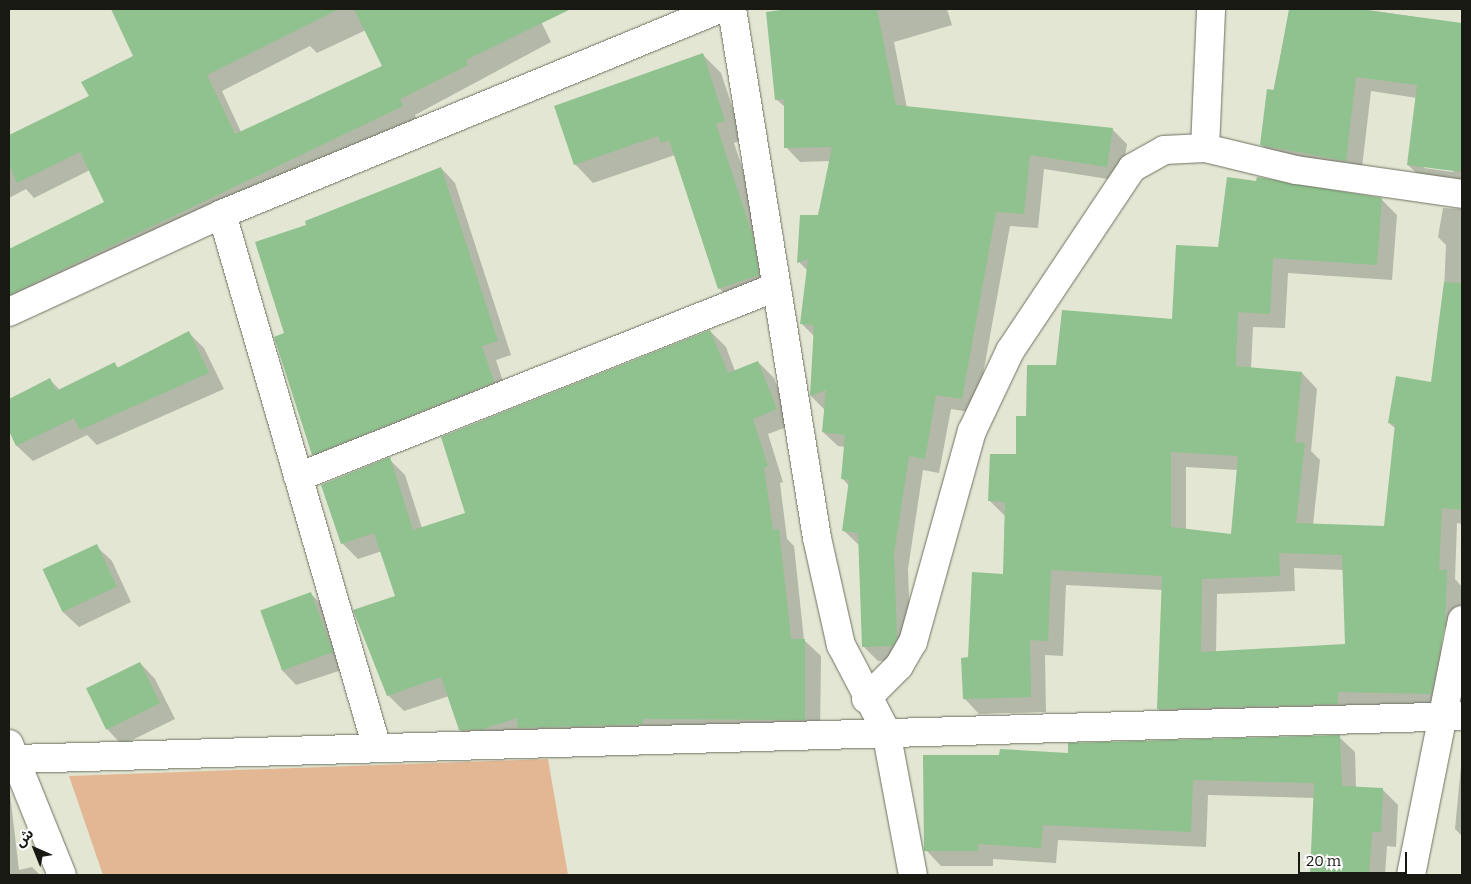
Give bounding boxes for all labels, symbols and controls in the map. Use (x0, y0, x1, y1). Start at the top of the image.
north arrow (10, 824, 60, 874)
text: ش (11, 825, 37, 851)
scale bar (1301, 842, 1410, 874)
text: 20 m (1306, 852, 1341, 870)

